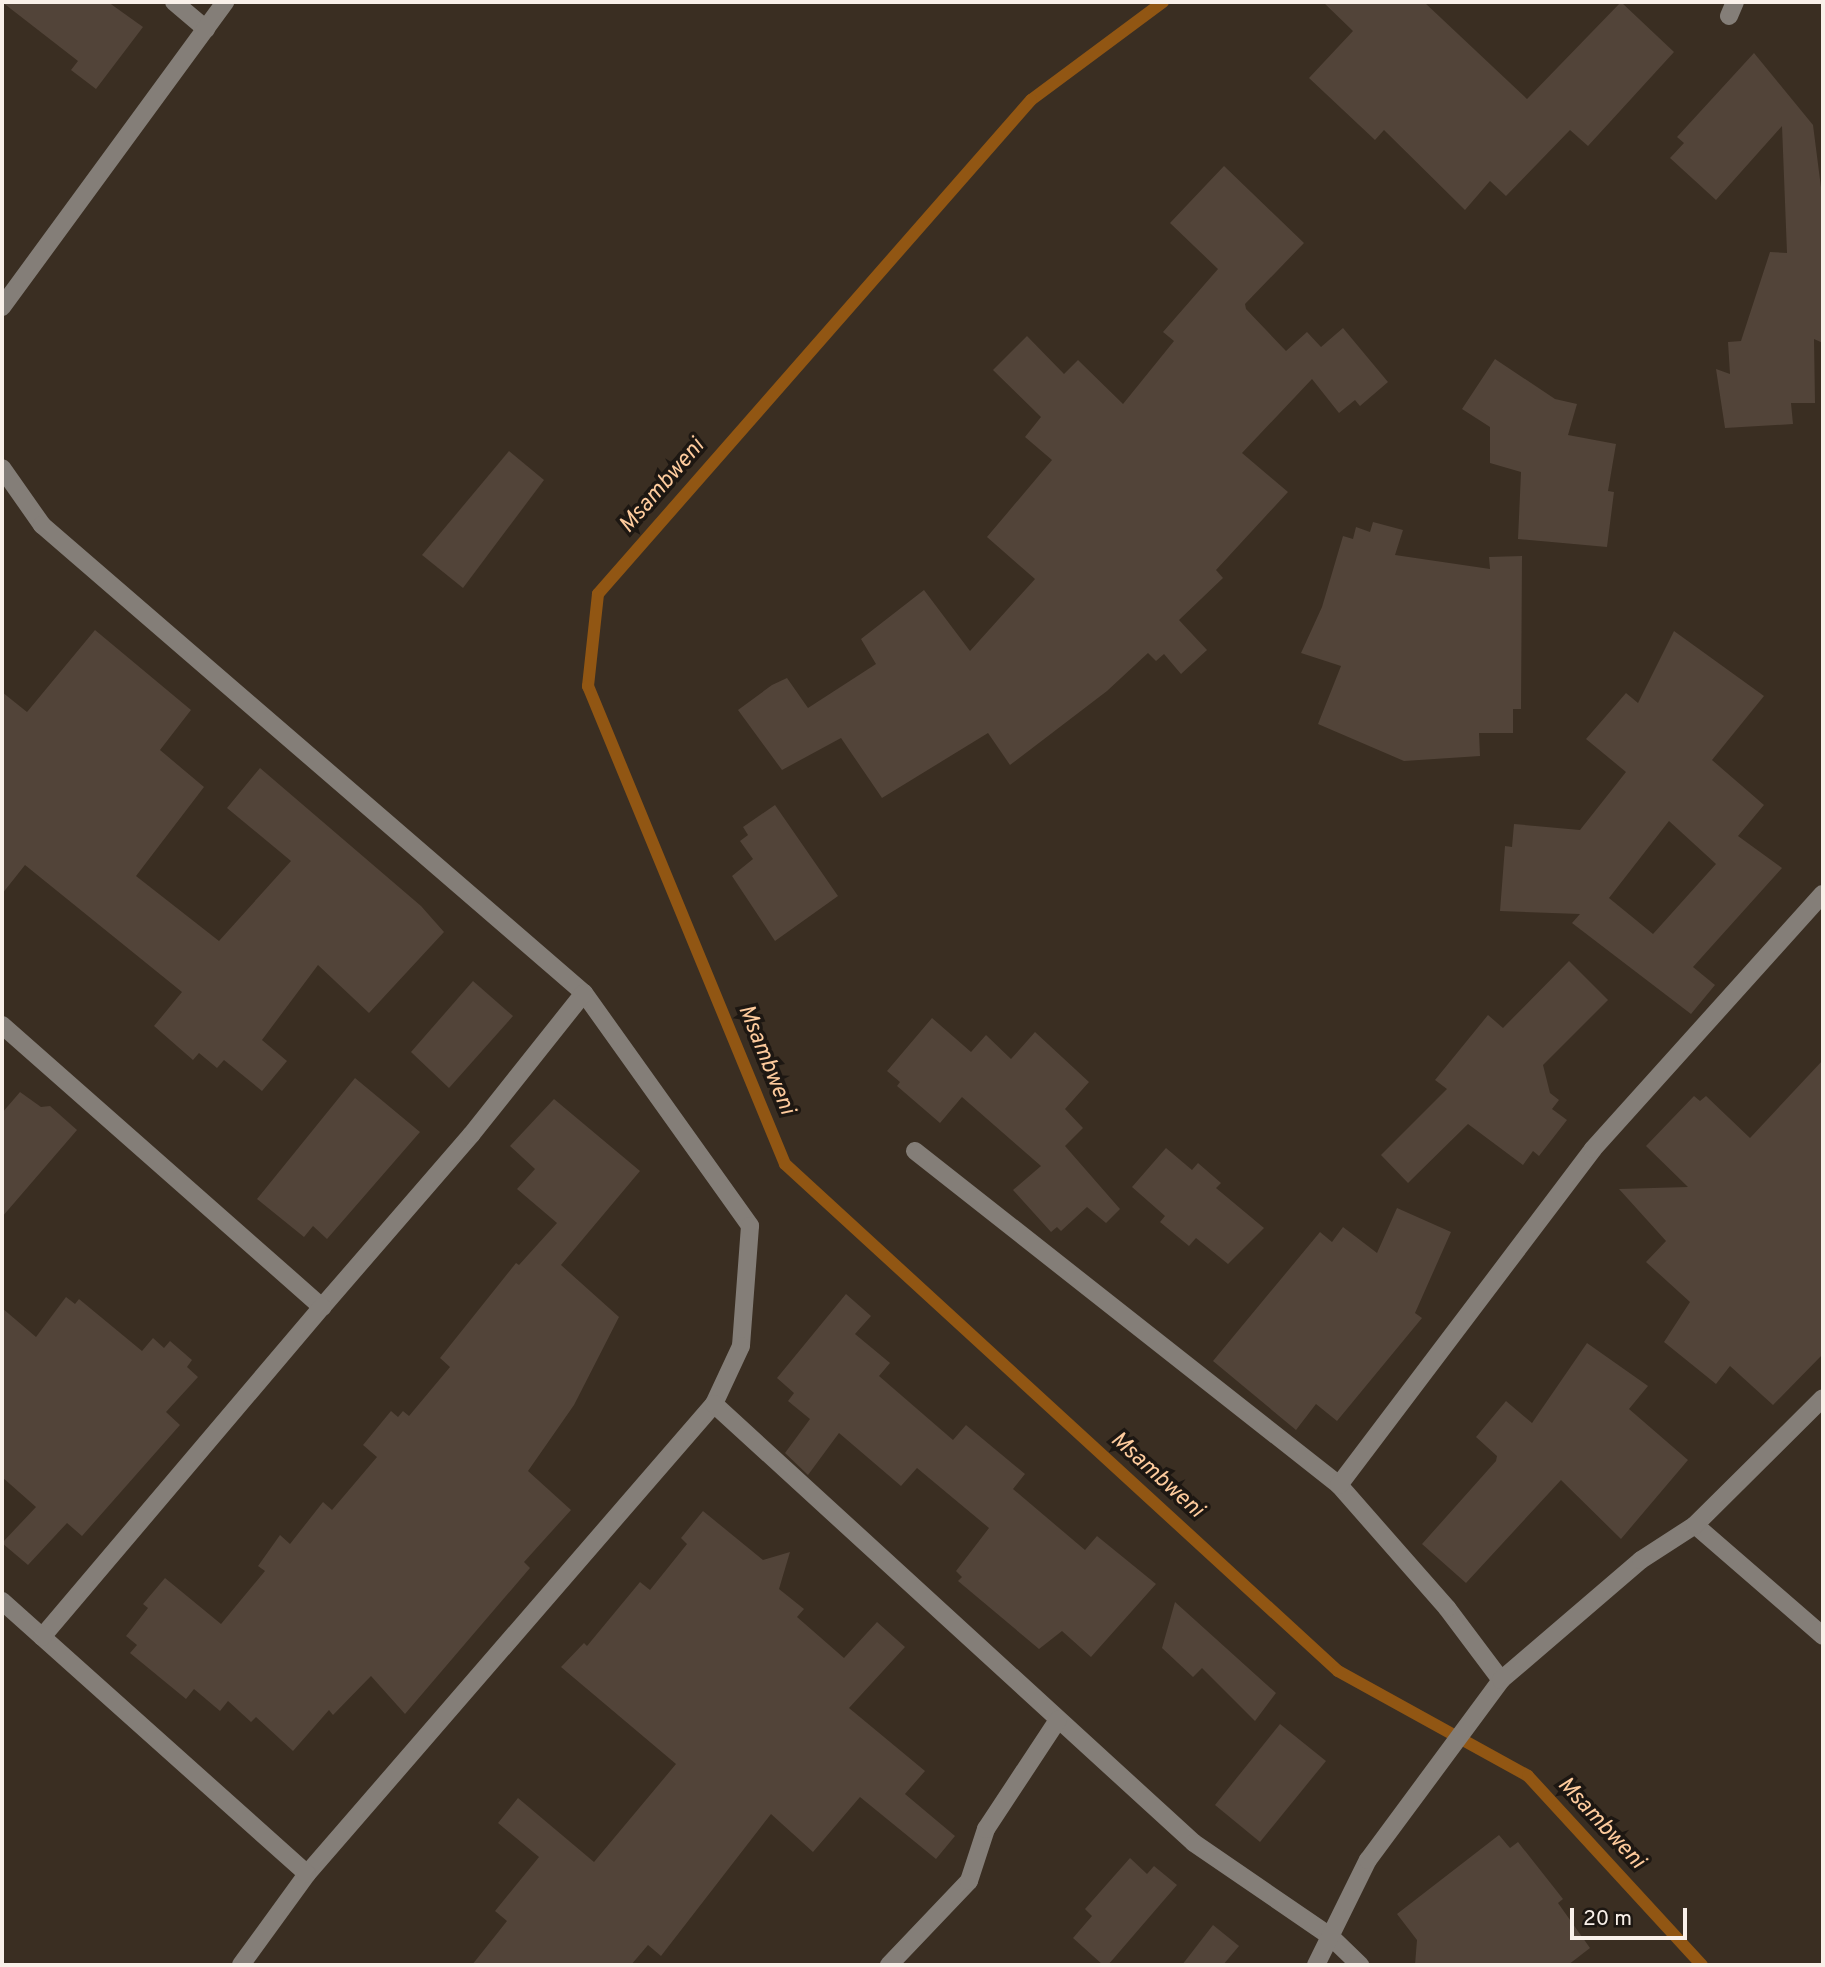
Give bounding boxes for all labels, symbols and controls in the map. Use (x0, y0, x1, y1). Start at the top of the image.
water label: Msambweni (614, 434, 712, 540)
water label: Msambweni (730, 1001, 800, 1119)
water label: Msambweni (1104, 1427, 1208, 1525)
water label: Msambweni (1550, 1772, 1650, 1876)
scale bar (1573, 1894, 1690, 1938)
text: 20 m (1583, 1906, 1632, 1933)

